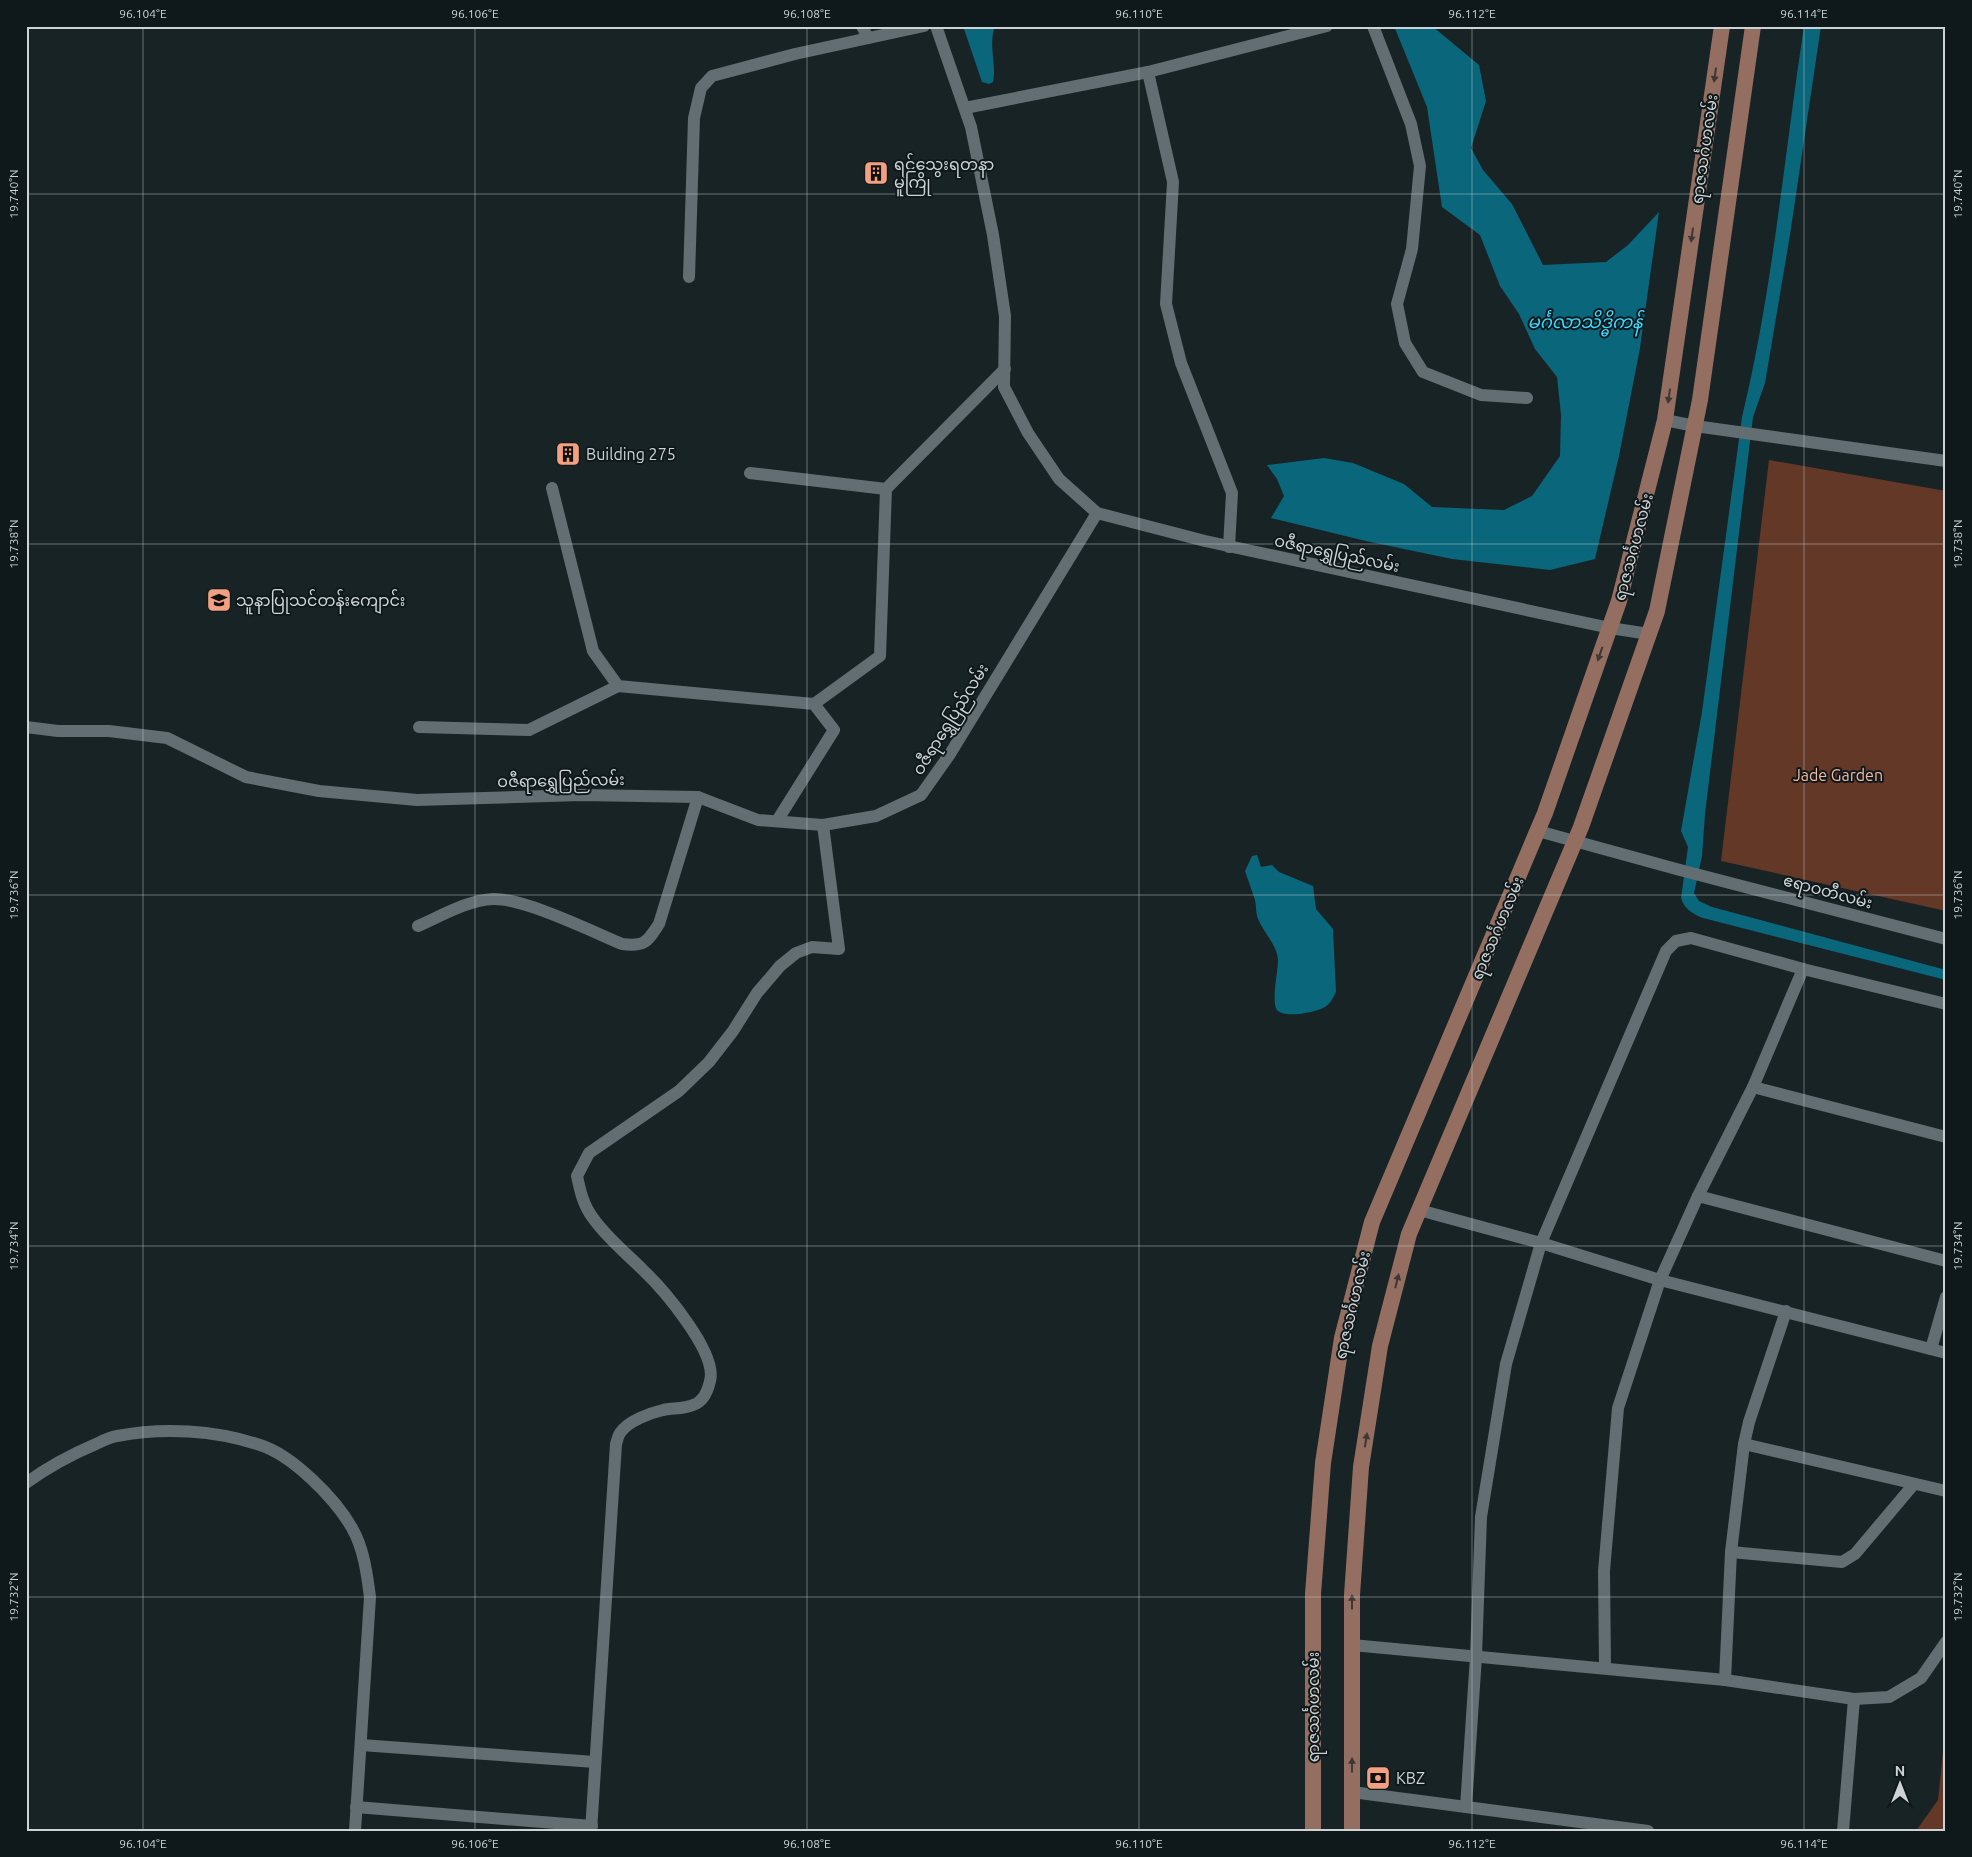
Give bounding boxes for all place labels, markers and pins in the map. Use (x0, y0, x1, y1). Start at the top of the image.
place label: ရင်သွေးရတနာ မူကြို (894, 153, 994, 197)
building icon: ရင်သွေးရတနာ မူကြို (863, 160, 889, 186)
building icon: Building 275 (555, 441, 581, 467)
place label: Building 275 (586, 445, 676, 463)
school or university icon: သူနာပြုသင်တန်းကျောင်း (206, 587, 232, 613)
place label: သူနာပြုသင်တန်းကျောင်း (236, 589, 405, 615)
bank icon: KBZ (1365, 1765, 1391, 1791)
place label: KBZ (1396, 1769, 1425, 1787)

